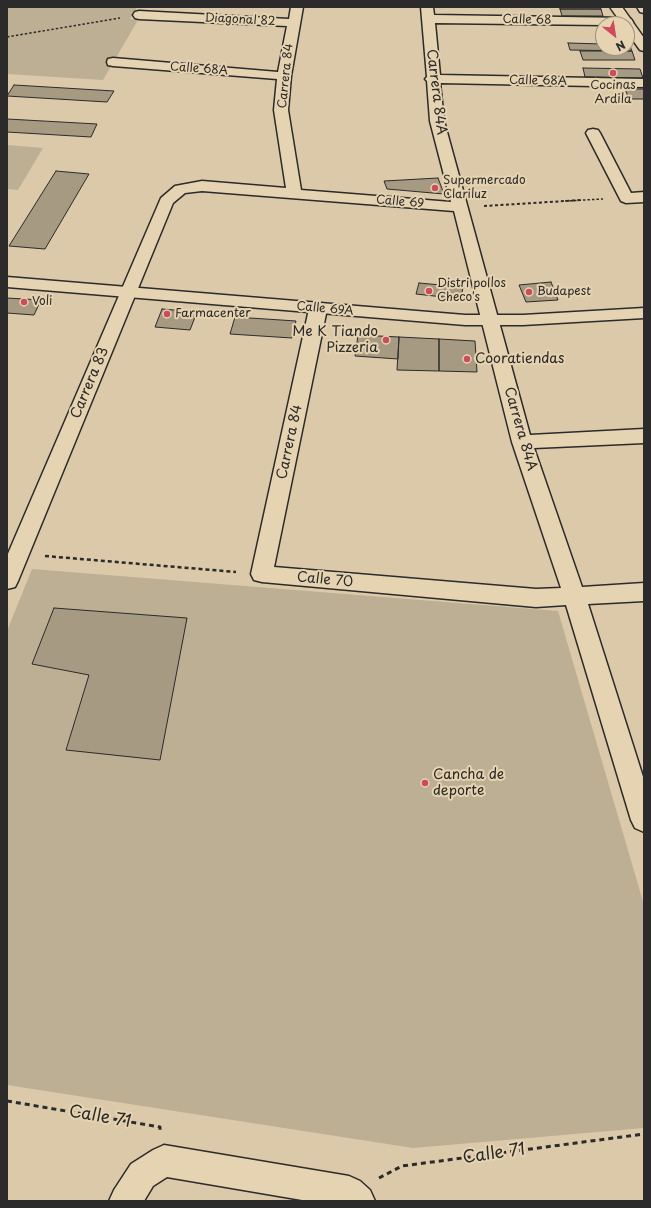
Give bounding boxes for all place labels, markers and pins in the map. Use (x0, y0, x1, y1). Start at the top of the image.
marker: Cocinas Ardila (608, 68, 618, 78)
place label: Cocinas Ardila (590, 79, 636, 107)
place label: Supermercado Clariluz (443, 174, 526, 202)
marker: Supermercado Clariluz (430, 183, 440, 193)
place label: Distri pollos Checo's (437, 277, 506, 305)
place label: Budapest (537, 285, 591, 299)
marker: Distri pollos Checo's (424, 286, 434, 296)
marker: Budapest (524, 287, 534, 297)
place label: Voli (32, 295, 52, 309)
marker: Voli (19, 297, 29, 307)
place label: Farmacenter (175, 307, 251, 321)
marker: Farmacenter (162, 309, 172, 319)
place label: Me K Tiando Pizzeria (292, 324, 378, 356)
marker: Me K Tiando Pizzeria (381, 335, 391, 345)
place label: Cooratiendas (475, 351, 564, 367)
marker: Cooratiendas (462, 354, 472, 364)
place label: Cancha de deporte (433, 767, 504, 800)
marker: Cancha de deporte (420, 778, 430, 788)

